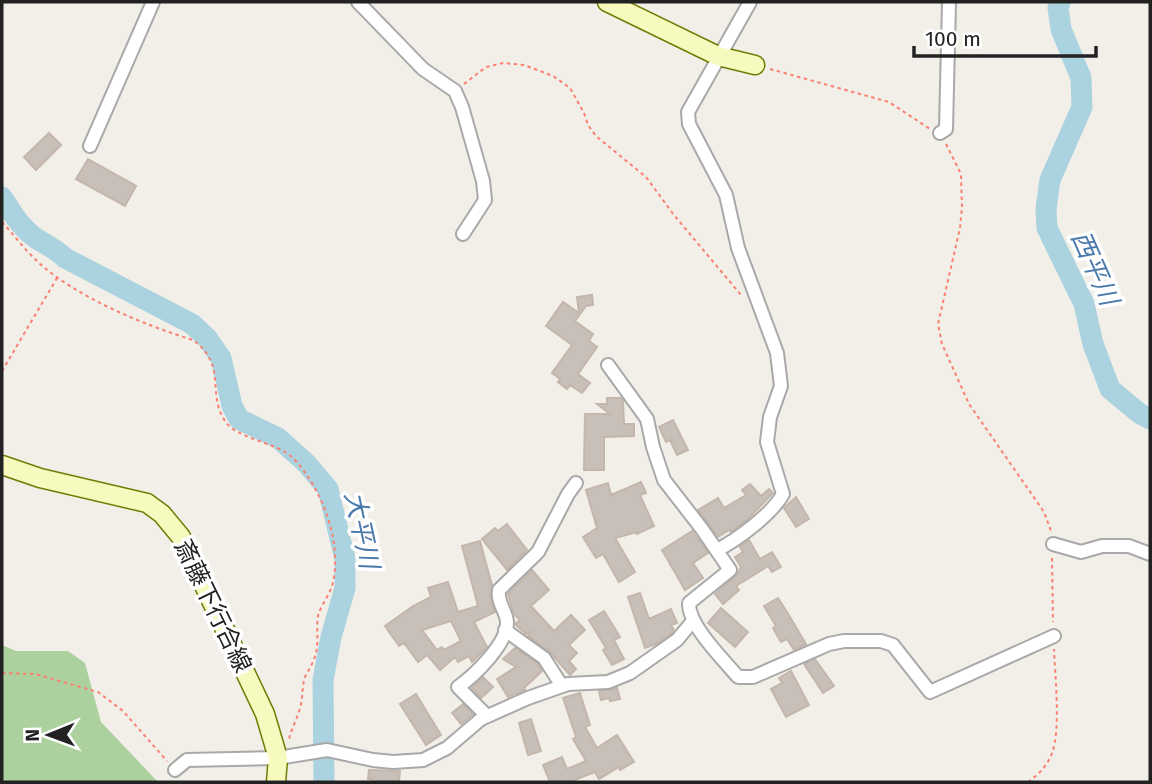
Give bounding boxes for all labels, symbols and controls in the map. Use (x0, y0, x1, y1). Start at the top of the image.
scale bar (914, 14, 1096, 58)
text: 100 m (925, 26, 981, 52)
water label: 西平川 (1065, 226, 1126, 313)
water label: 大平川 (338, 489, 385, 574)
street label: 斎藤下行合線 (169, 535, 257, 677)
north arrow (14, 700, 84, 770)
text: N (21, 729, 44, 742)

